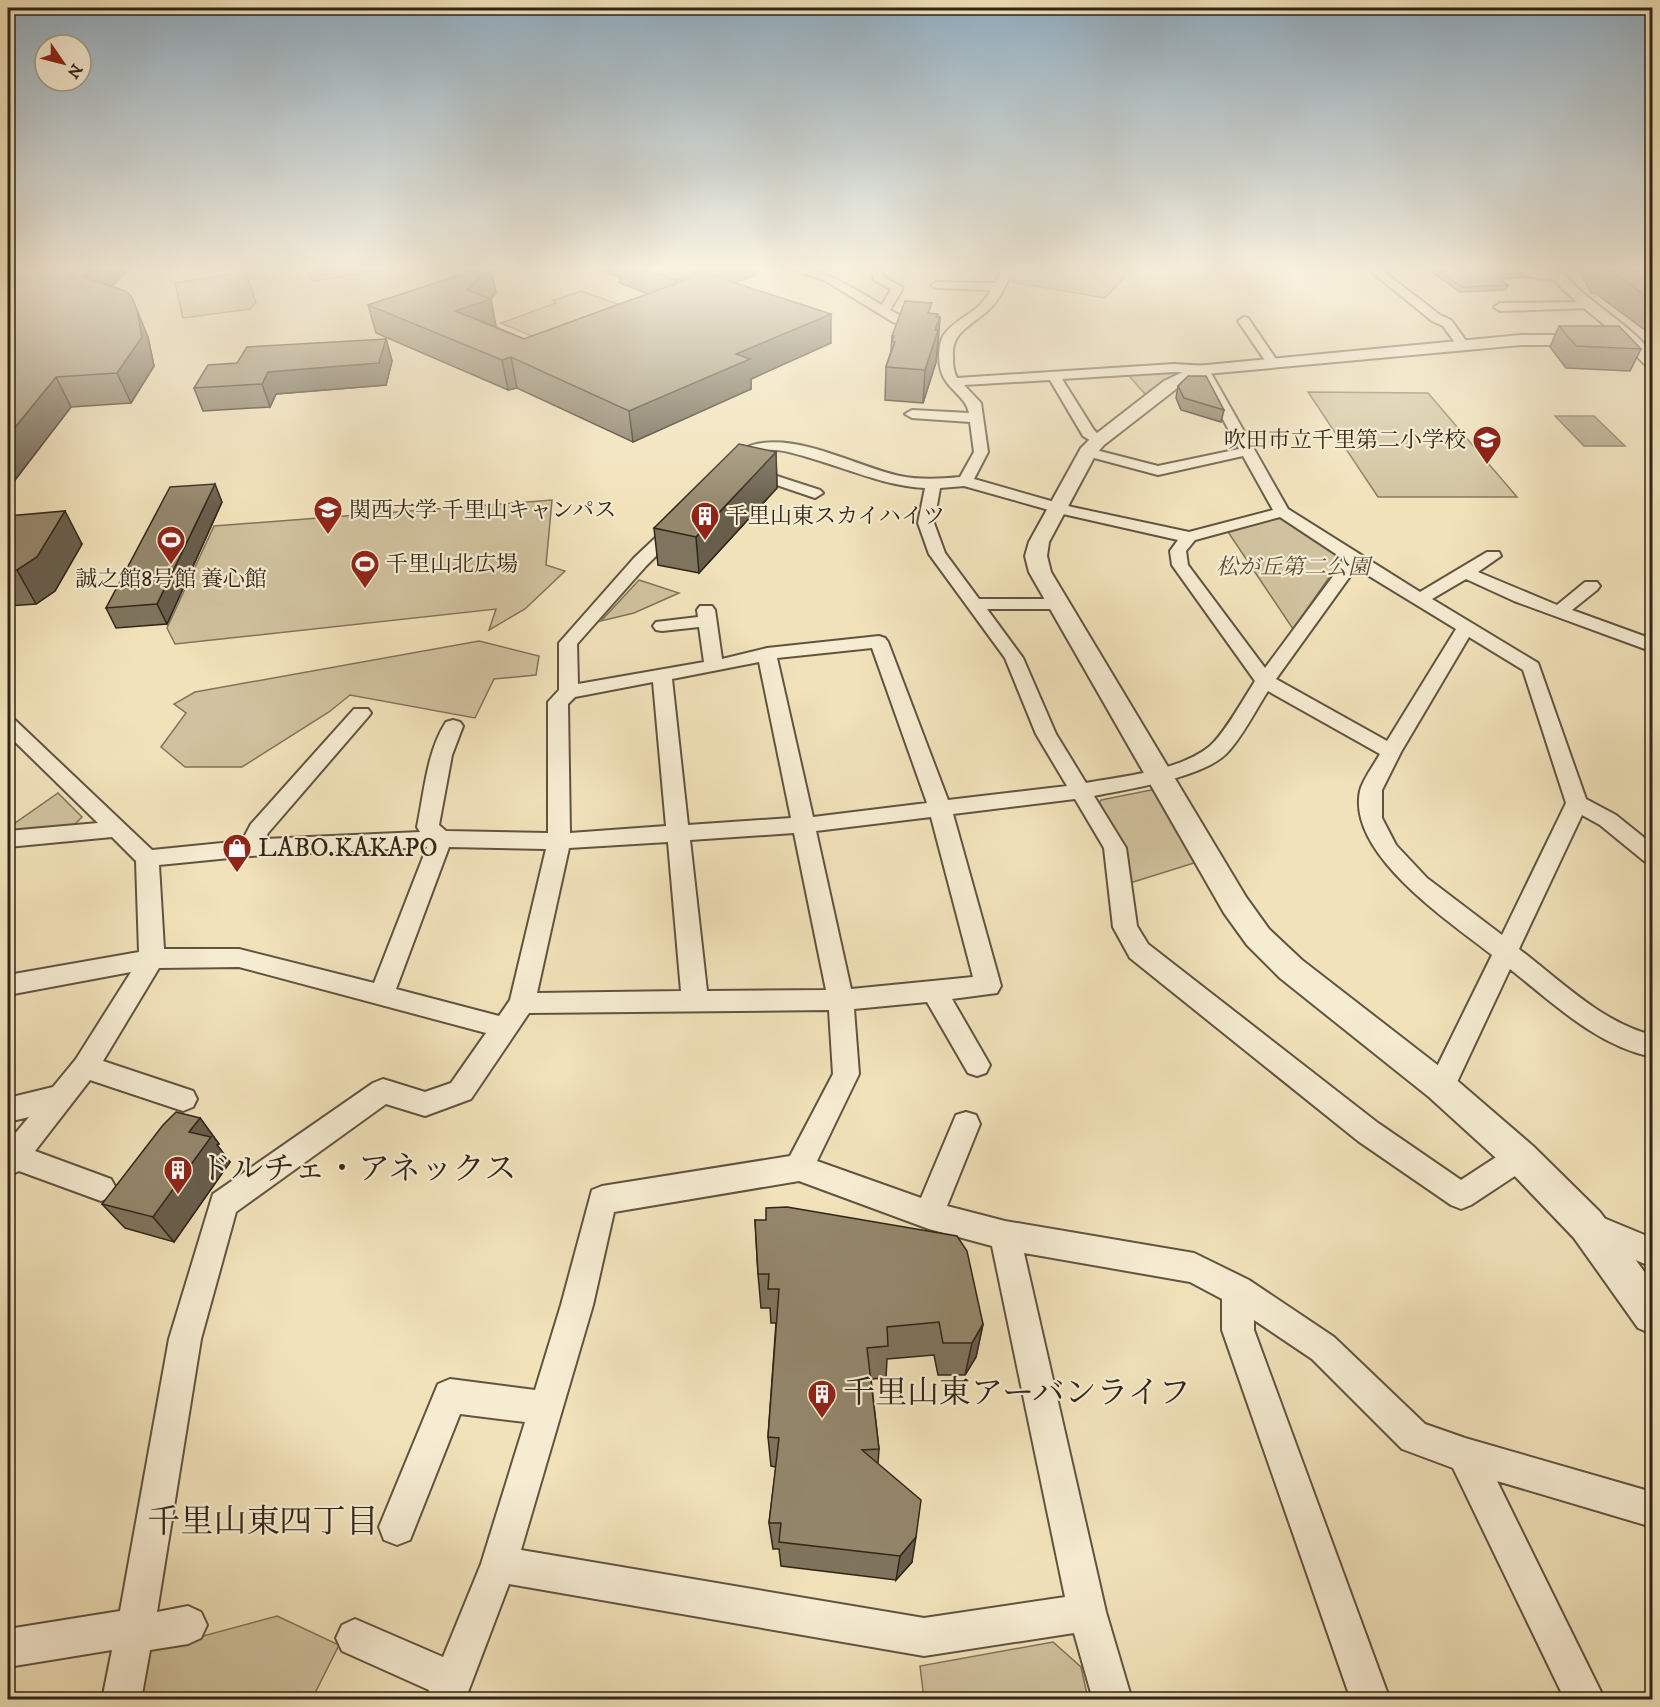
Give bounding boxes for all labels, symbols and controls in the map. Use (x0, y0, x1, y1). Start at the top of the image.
north arrow (33, 33, 93, 93)
text: N (63, 60, 86, 82)
school or university icon: 吹田市立千里第二小学校 (1471, 424, 1503, 466)
place label: 吹田市立千里第二小学校 (1224, 427, 1466, 454)
school or university icon: 関西大学 千里山キャンパス (312, 494, 344, 536)
place label: 関西大学 千里山キャンパス (349, 497, 616, 524)
building icon: 千里山東スカイハイツ (689, 500, 721, 542)
place label: 千里山東スカイハイツ (726, 503, 945, 530)
sports icon: 誠之館8号館 養心館 (155, 524, 187, 566)
sports icon: 千里山北広場 (349, 548, 381, 590)
place label: 千里山北広場 (386, 551, 518, 578)
park label: 松が丘第二公園 (1216, 554, 1373, 581)
place label: 誠之館8号館 養心館 (75, 566, 267, 593)
shop icon: LABO.KAKAPO (221, 832, 253, 874)
place label: LABO.KAKAPO (258, 832, 438, 865)
place label: ドルチェ・アネックス (199, 1150, 516, 1190)
building icon: ドルチェ・アネックス (162, 1154, 194, 1196)
place label: 千里山東アーバンライフ (843, 1374, 1191, 1414)
building icon: 千里山東アーバンライフ (806, 1378, 838, 1420)
district label: 千里山東四丁目 (148, 1502, 379, 1543)

